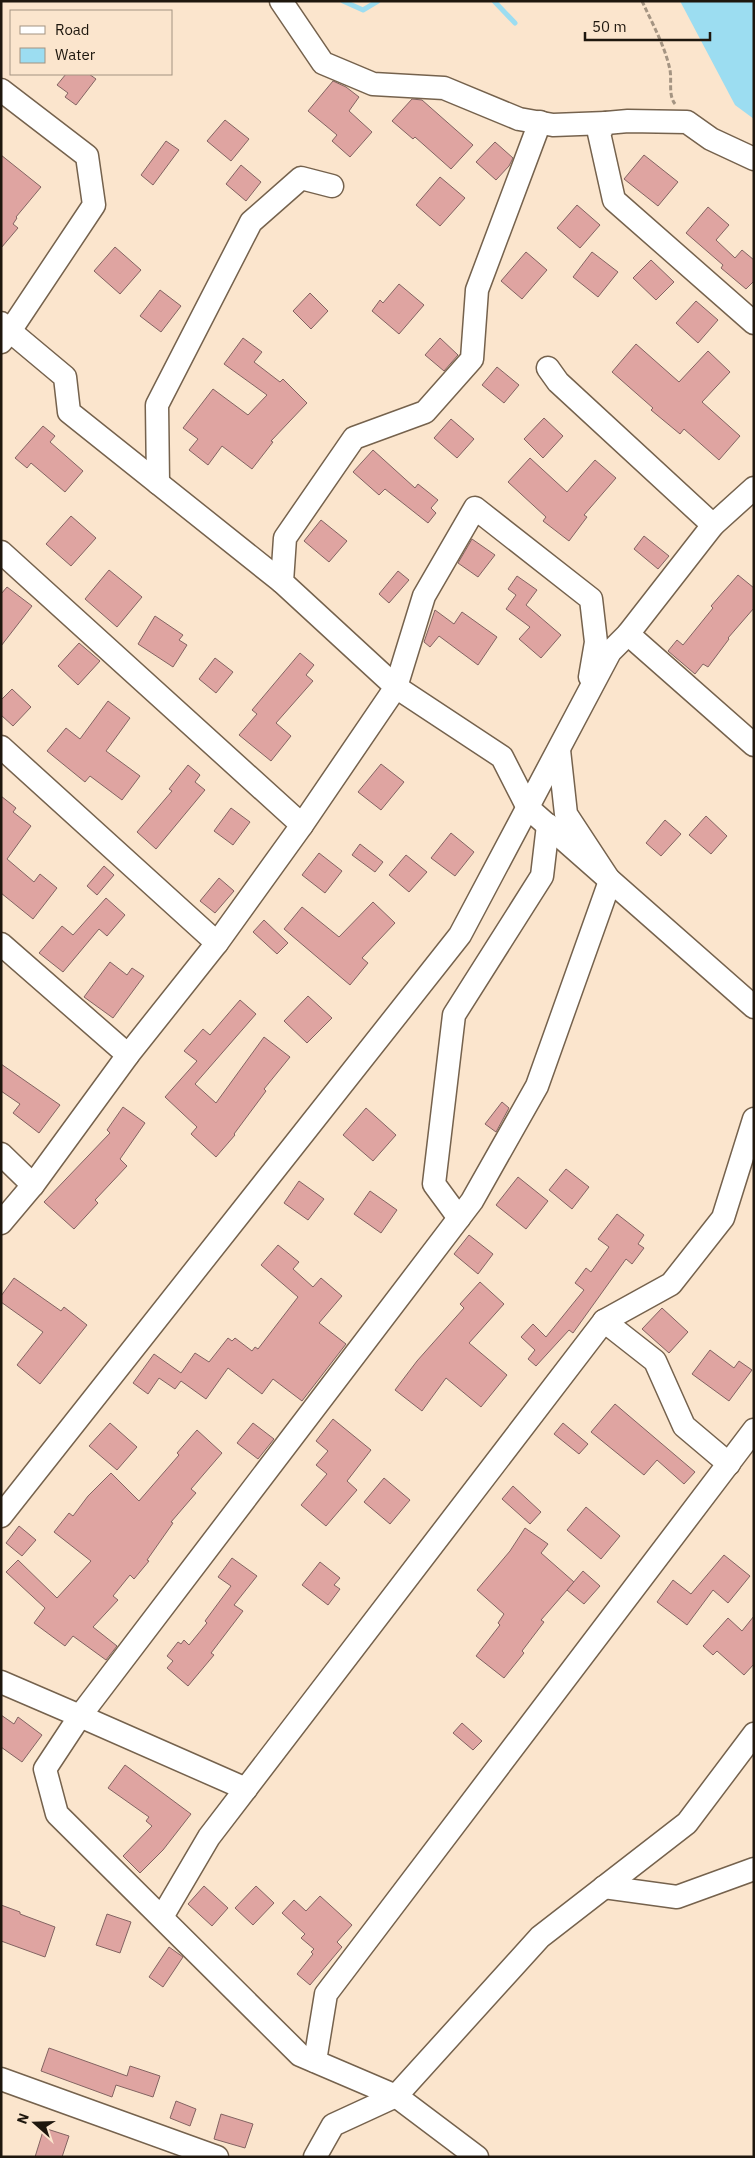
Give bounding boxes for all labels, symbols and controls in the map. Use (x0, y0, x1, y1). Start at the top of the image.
legend (10, 10, 172, 75)
scale bar (585, 10, 710, 42)
text: 50 m (592, 17, 627, 36)
text: Road (55, 20, 90, 39)
text: Water (55, 45, 96, 64)
north arrow (10, 2098, 60, 2148)
text: N (13, 2111, 33, 2126)

